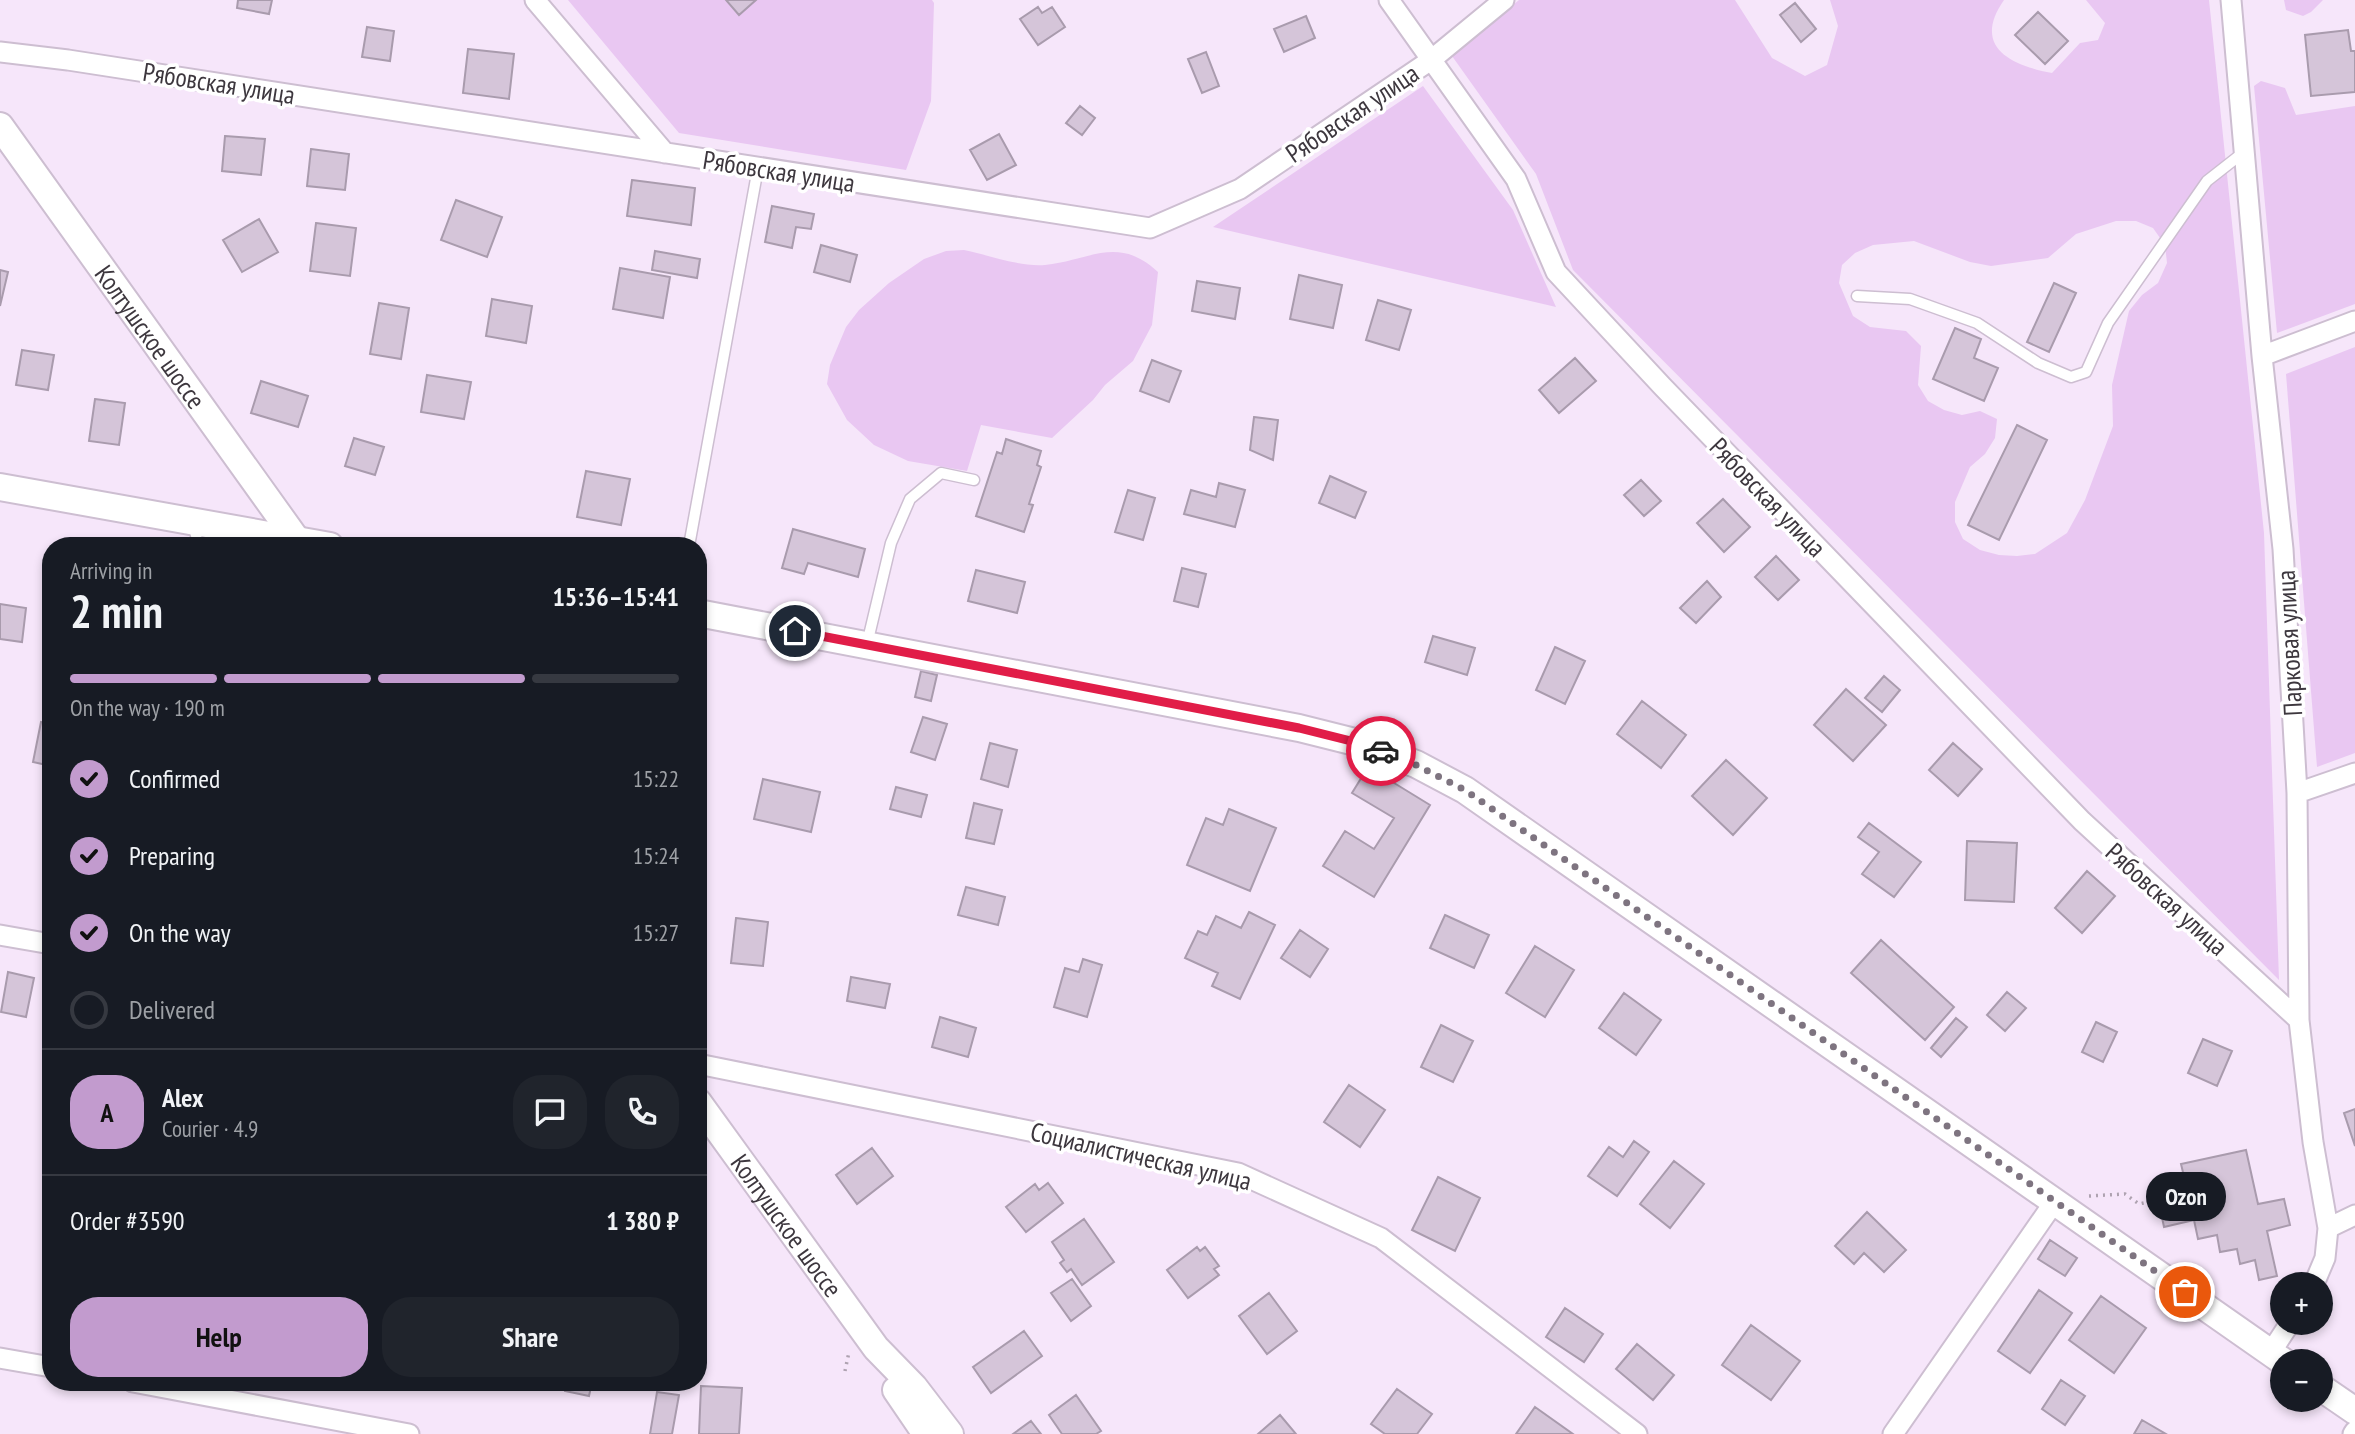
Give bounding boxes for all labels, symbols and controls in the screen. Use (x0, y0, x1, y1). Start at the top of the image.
street label: Рябовская улица (141, 55, 297, 111)
street label: Рябовская улица (1279, 56, 1425, 170)
street label: Рябовская улица (701, 143, 857, 199)
street label: Колтушское шоссе (88, 258, 213, 415)
street label: Рябовская улица (1703, 430, 1833, 564)
text: Arriving in (70, 556, 152, 585)
street label: Парковая улица (2269, 569, 2309, 717)
text: 15:36–15:41 (552, 580, 679, 613)
text: 2 min (70, 581, 163, 641)
pin (765, 601, 825, 661)
icon: home (776, 612, 814, 650)
text: On the way · 190 m (70, 693, 225, 722)
courier (1346, 716, 1416, 786)
icon: car (1362, 732, 1400, 770)
icon: check (70, 760, 108, 798)
text: Confirmed (129, 762, 220, 795)
text: 15:22 (633, 764, 679, 793)
street label: Рябовская улица (2099, 835, 2235, 963)
icon: check (70, 837, 108, 875)
text: Preparing (129, 839, 215, 872)
text: 15:24 (633, 841, 679, 870)
icon: check (70, 914, 108, 952)
text: On the way (129, 916, 231, 949)
text: 15:27 (633, 918, 679, 947)
text: Delivered (129, 993, 215, 1026)
button: chat (513, 1075, 587, 1149)
button: phone (605, 1075, 679, 1149)
text: Alex (162, 1081, 203, 1114)
text: A (100, 1096, 114, 1129)
text: Courier · 4.9 (162, 1114, 258, 1143)
street label: Социалистическая улица (1027, 1115, 1255, 1197)
street label: Колтушское шоссе (724, 1147, 850, 1303)
callout: Ozon (2145, 1173, 2225, 1222)
text: Ozon (2165, 1182, 2207, 1211)
text: Order #3590 (70, 1204, 185, 1237)
text: 1 380 ₽ (606, 1204, 679, 1237)
pin (2155, 1262, 2215, 1322)
map controls (2270, 1272, 2333, 1412)
button: + (2270, 1272, 2333, 1335)
icon: bag (2166, 1273, 2204, 1311)
button: Help (70, 1297, 368, 1377)
button: Share (382, 1297, 679, 1377)
button: − (2270, 1349, 2333, 1412)

